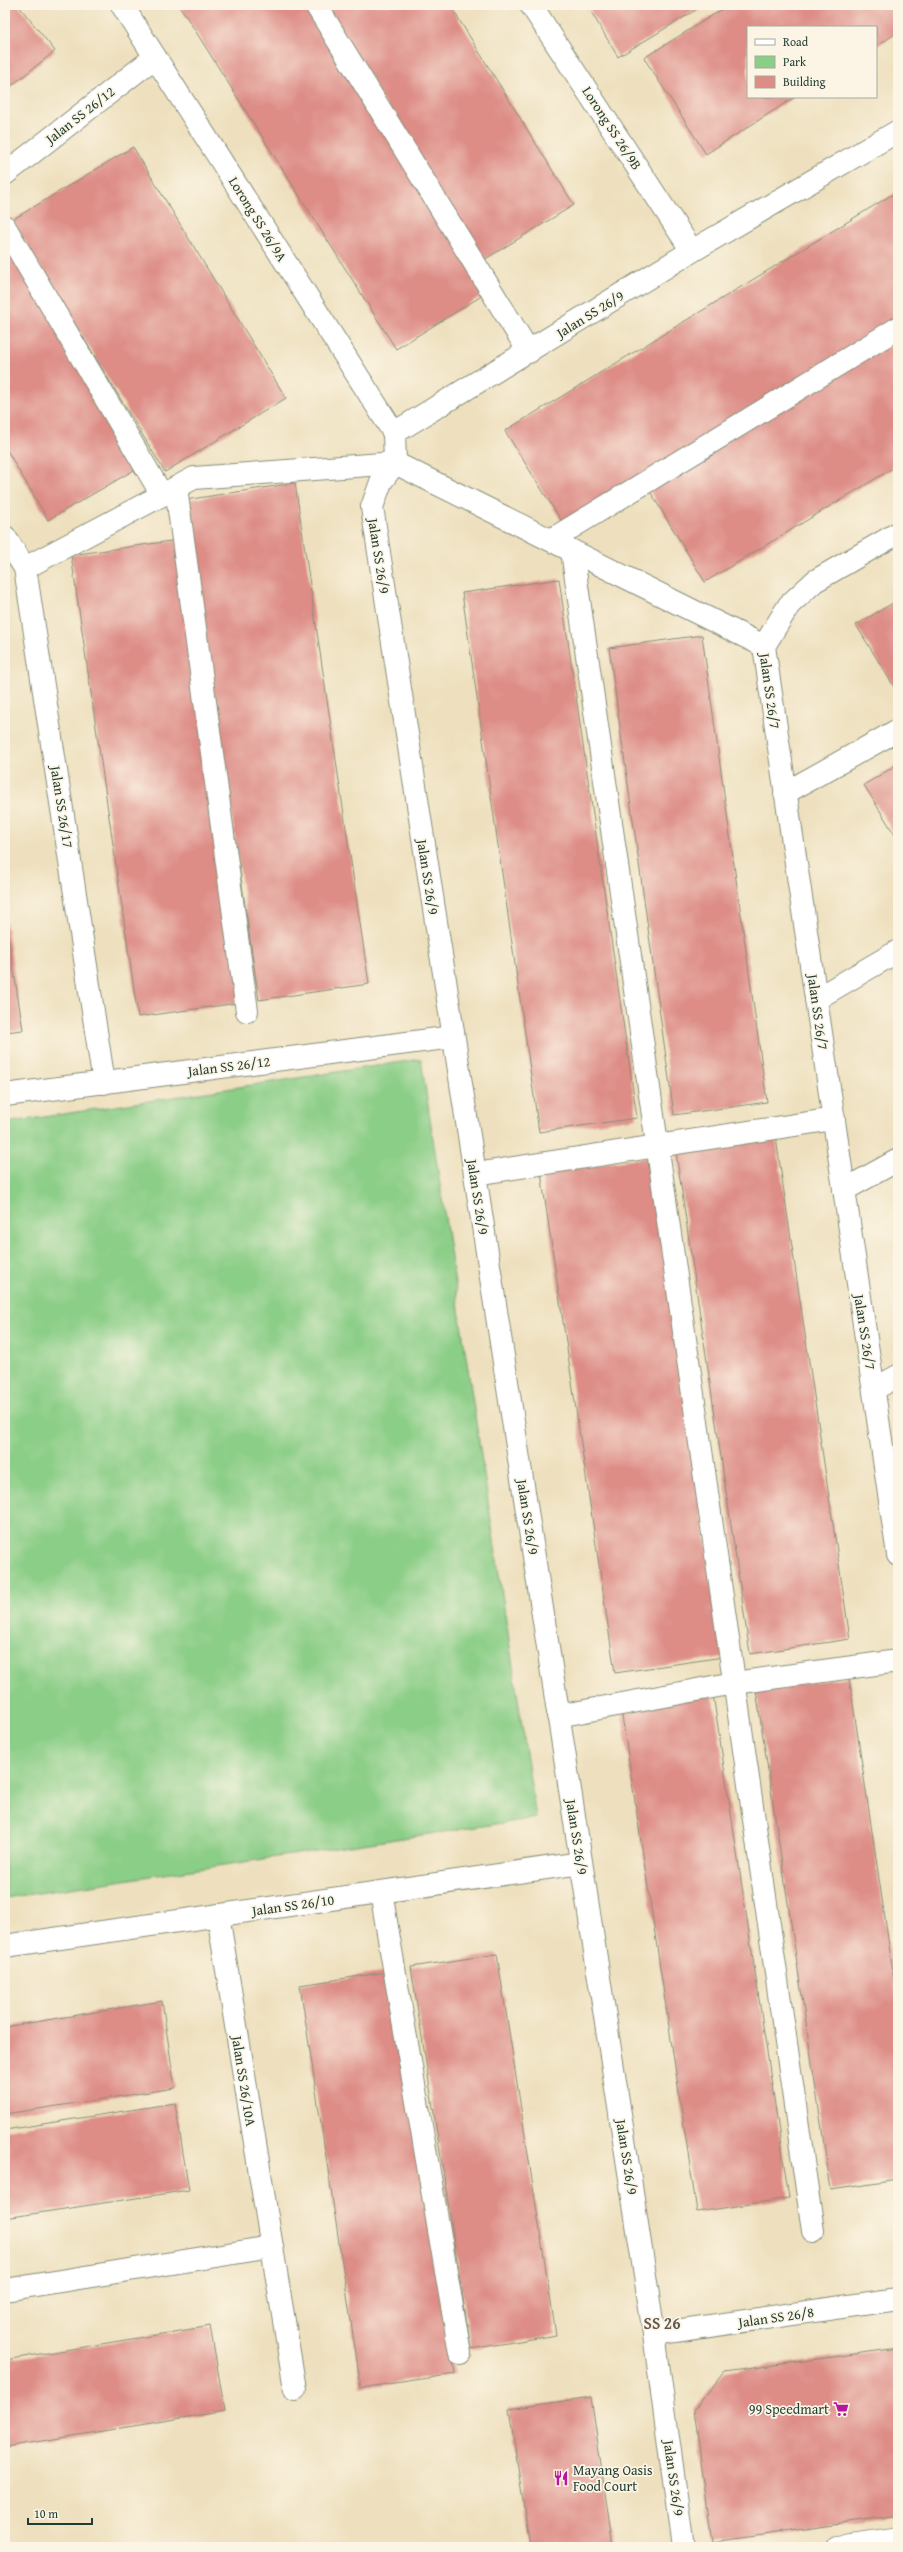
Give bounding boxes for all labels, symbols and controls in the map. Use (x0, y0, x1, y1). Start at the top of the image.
legend (747, 26, 877, 98)
text: Road (783, 33, 809, 50)
text: Park (783, 53, 807, 70)
text: Building (783, 73, 826, 90)
street label: Jalan SS 26/12 (40, 82, 119, 150)
street label: Lorong SS 26/9B (577, 82, 647, 174)
street label: Lorong SS 26/9A (224, 173, 292, 266)
street label: Jalan SS 26/9 (551, 285, 628, 344)
street label: Jalan SS 26/9 (363, 515, 395, 595)
street label: Jalan SS 26/7 (755, 650, 785, 730)
street label: Jalan SS 26/17 (45, 763, 78, 850)
street label: Jalan SS 26/9 (412, 836, 444, 916)
street label: Jalan SS 26/7 (803, 971, 833, 1051)
street label: Jalan SS 26/12 (185, 1051, 271, 1081)
street label: Jalan SS 26/9 (462, 1156, 494, 1236)
street label: Jalan SS 26/7 (849, 1291, 881, 1371)
street label: Jalan SS 26/9 (512, 1476, 544, 1556)
street label: Jalan SS 26/9 (561, 1796, 593, 1876)
street label: Jalan SS 26/10 (249, 1889, 336, 1921)
street label: Jalan SS 26/10A (227, 2032, 261, 2128)
street label: Jalan SS 26/9 (611, 2116, 643, 2196)
street label: Jalan SS 26/8 (735, 2302, 815, 2332)
district label: SS 26 (644, 2311, 680, 2335)
place label: 99 Speedmart (749, 2399, 829, 2419)
supermarket icon: 99 Speedmart (832, 2400, 850, 2418)
street label: Jalan SS 26/9 (659, 2437, 689, 2517)
place label: Mayang Oasis Food Court (573, 2460, 653, 2496)
restaurant icon: Mayang Oasis Food Court (552, 2469, 570, 2487)
scale bar (28, 2500, 92, 2526)
text: 10 m (34, 2505, 58, 2522)

